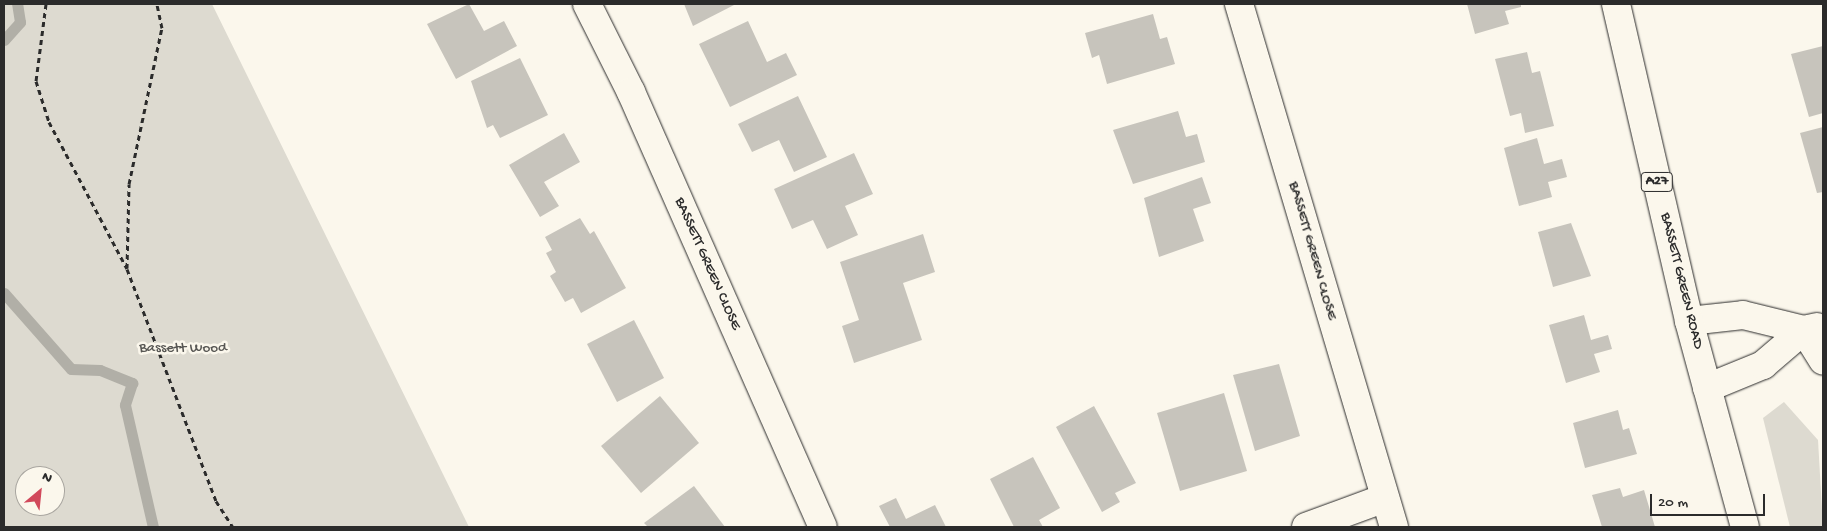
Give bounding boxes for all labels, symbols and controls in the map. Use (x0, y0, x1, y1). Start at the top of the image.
road number: A27 (1641, 170, 1673, 193)
street label: BASSETT GREEN CLOSE (1284, 180, 1340, 322)
street label: BASSETT GREEN CLOSE (670, 195, 744, 333)
street label: BASSETT GREEN ROAD (1655, 211, 1707, 351)
park label: Bassett Wood (139, 340, 227, 358)
north arrow (15, 466, 65, 516)
text: N (39, 469, 55, 488)
scale bar (1652, 484, 1767, 516)
text: 20 m (1658, 494, 1688, 512)

